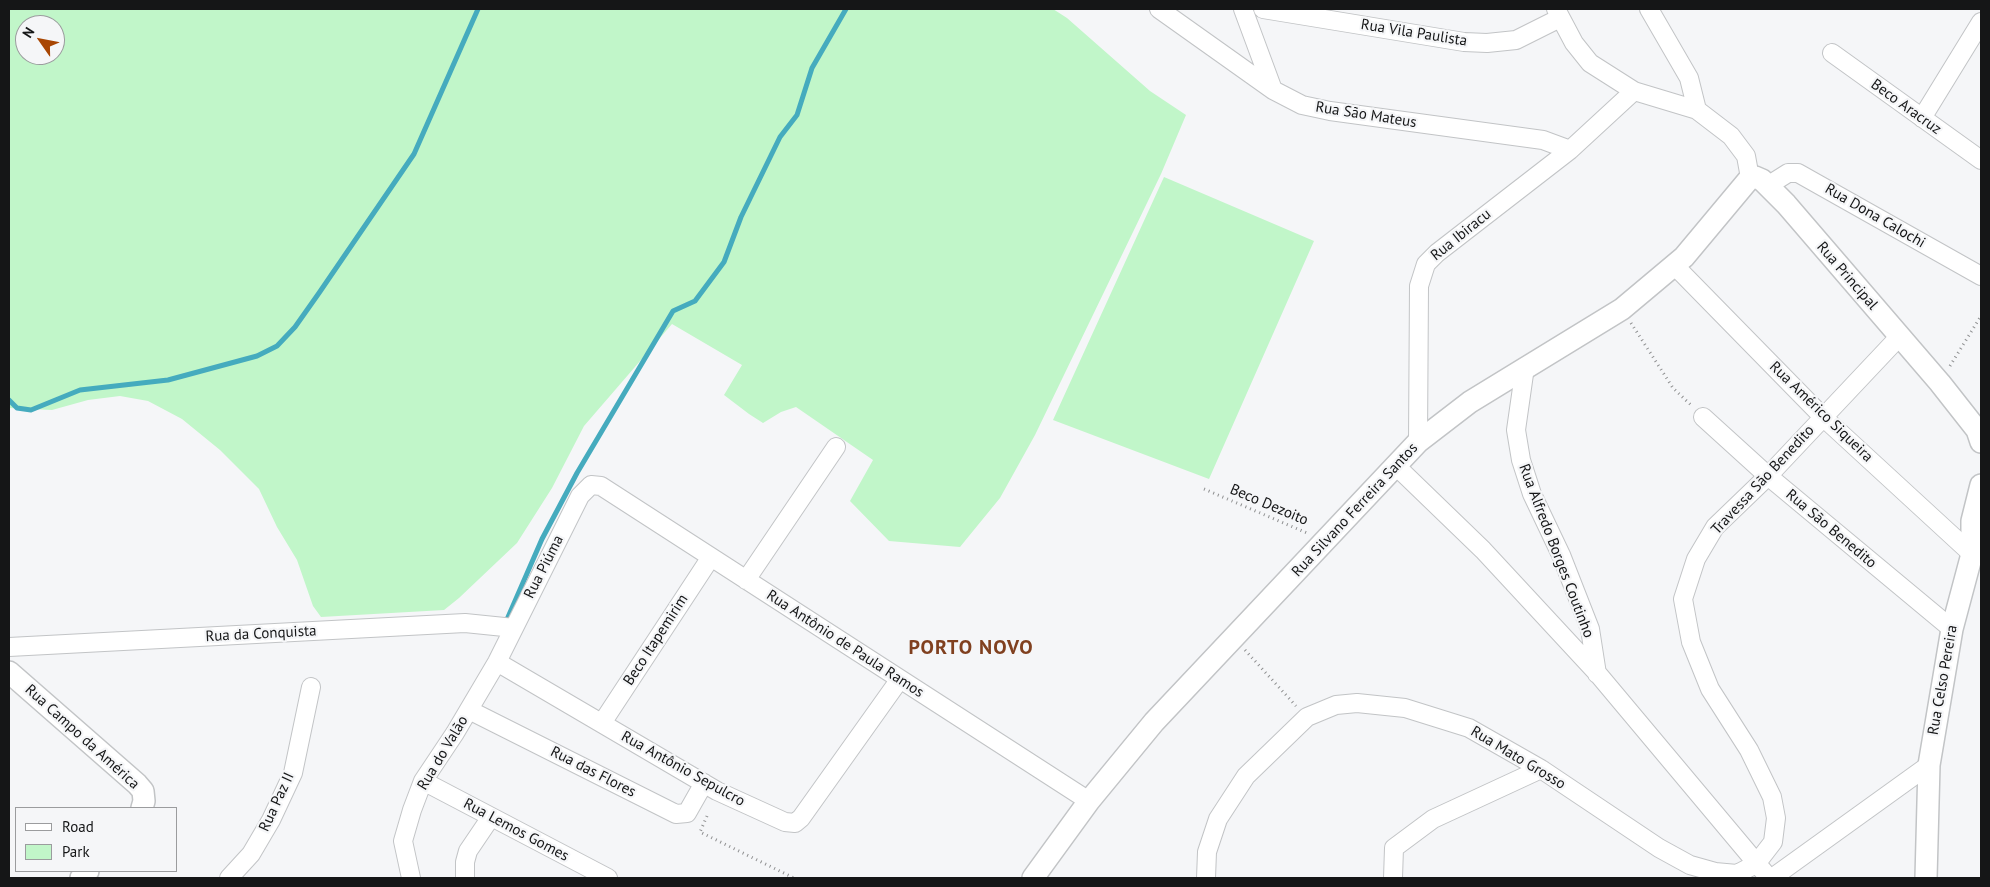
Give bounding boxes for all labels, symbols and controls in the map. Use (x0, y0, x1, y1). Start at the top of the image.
north arrow (15, 15, 65, 65)
street label: Rua Vila Paulista (1360, 16, 1468, 50)
text: N (18, 24, 38, 41)
street label: Beco Aracruz (1867, 75, 1945, 139)
street label: Rua São Mateus (1314, 98, 1418, 132)
street label: Rua Dona Calochi (1822, 180, 1928, 252)
street label: Rua Ibiracu (1427, 205, 1495, 265)
street label: Rua Principal (1813, 238, 1881, 314)
street label: Rua Américo Siqueira (1766, 358, 1876, 466)
street label: Travessa São Benedito (1708, 422, 1818, 538)
street label: Rua Silvano Ferreira Santos (1288, 439, 1422, 581)
street label: Rua Alfredo Borges Coutinho (1515, 462, 1597, 640)
street label: Beco Dezoito (1227, 480, 1311, 530)
street label: Rua São Benedito (1782, 486, 1880, 572)
street label: Rua Piúma (520, 532, 568, 602)
street label: Rua Antônio de Paula Ramos (763, 586, 927, 702)
street label: Beco Itapemirim (620, 591, 692, 689)
street label: Rua da Conquista (205, 622, 317, 646)
street label: Rua Celso Pereira (1924, 624, 1962, 736)
district label: PORTO NOVO (907, 636, 1035, 660)
street label: Rua Campo da América (21, 681, 143, 793)
street label: Rua do Valão (414, 713, 472, 793)
street label: Rua Mato Grosso (1467, 723, 1569, 793)
street label: Rua Antônio Sepulcro (618, 728, 748, 810)
street label: Rua das Flores (547, 743, 639, 801)
street label: Rua Paz II (256, 770, 298, 834)
street label: Rua Lemos Gomes (460, 795, 572, 865)
legend (15, 807, 178, 872)
text: Road (62, 817, 94, 836)
text: Park (62, 842, 90, 861)

